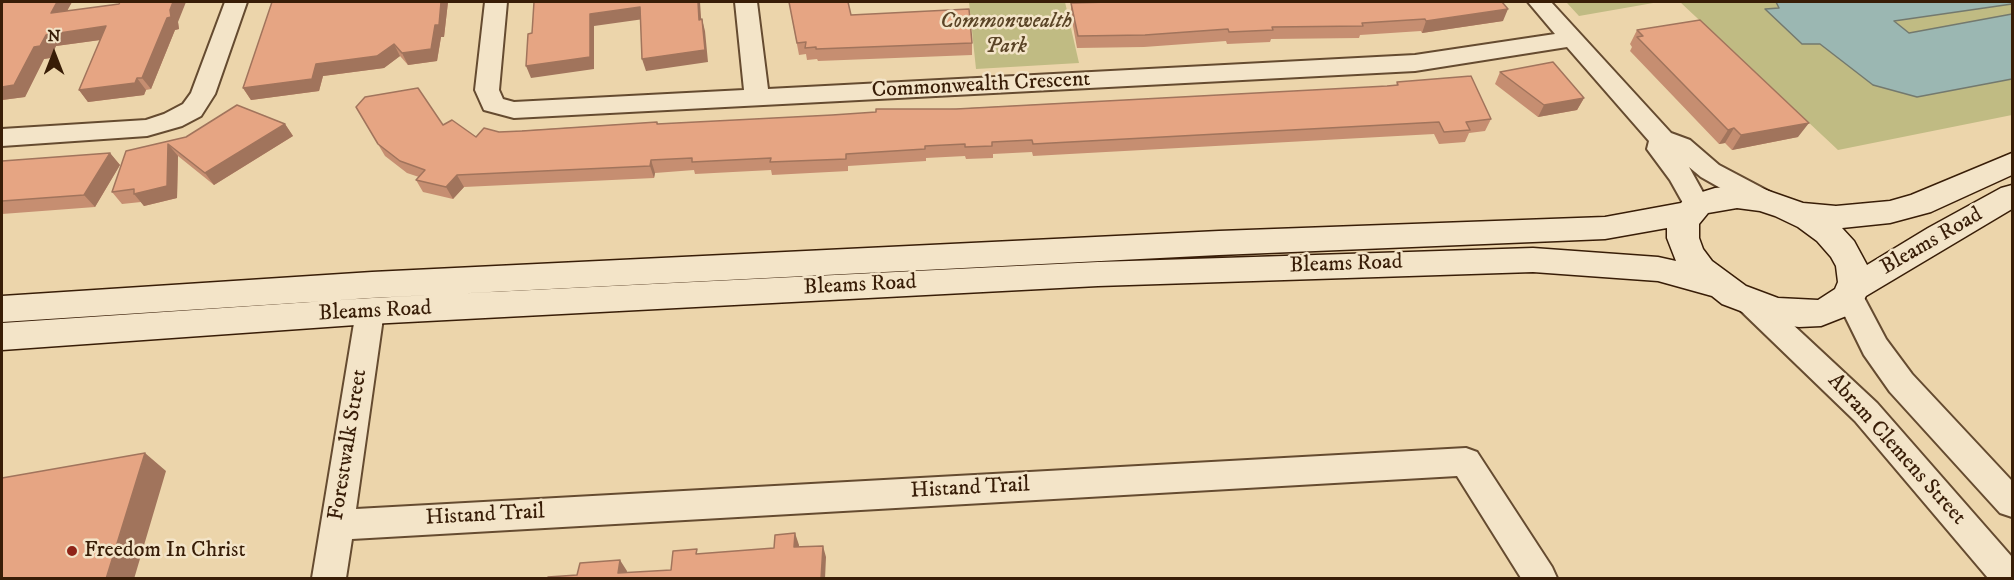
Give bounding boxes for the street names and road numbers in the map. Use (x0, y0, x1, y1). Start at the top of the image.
street label: Commonwealth Crescent (871, 67, 1091, 105)
street label: Bleams Road (1876, 202, 1988, 282)
street label: Bleams Road (1289, 250, 1403, 280)
street label: Bleams Road (803, 270, 917, 302)
street label: Bleams Road (318, 296, 432, 328)
street label: Forestwalk Street (324, 368, 374, 522)
street label: Abram Clemens Street (1821, 369, 1971, 531)
street label: Histand Trail (910, 473, 1030, 505)
street label: Histand Trail (425, 500, 545, 532)

